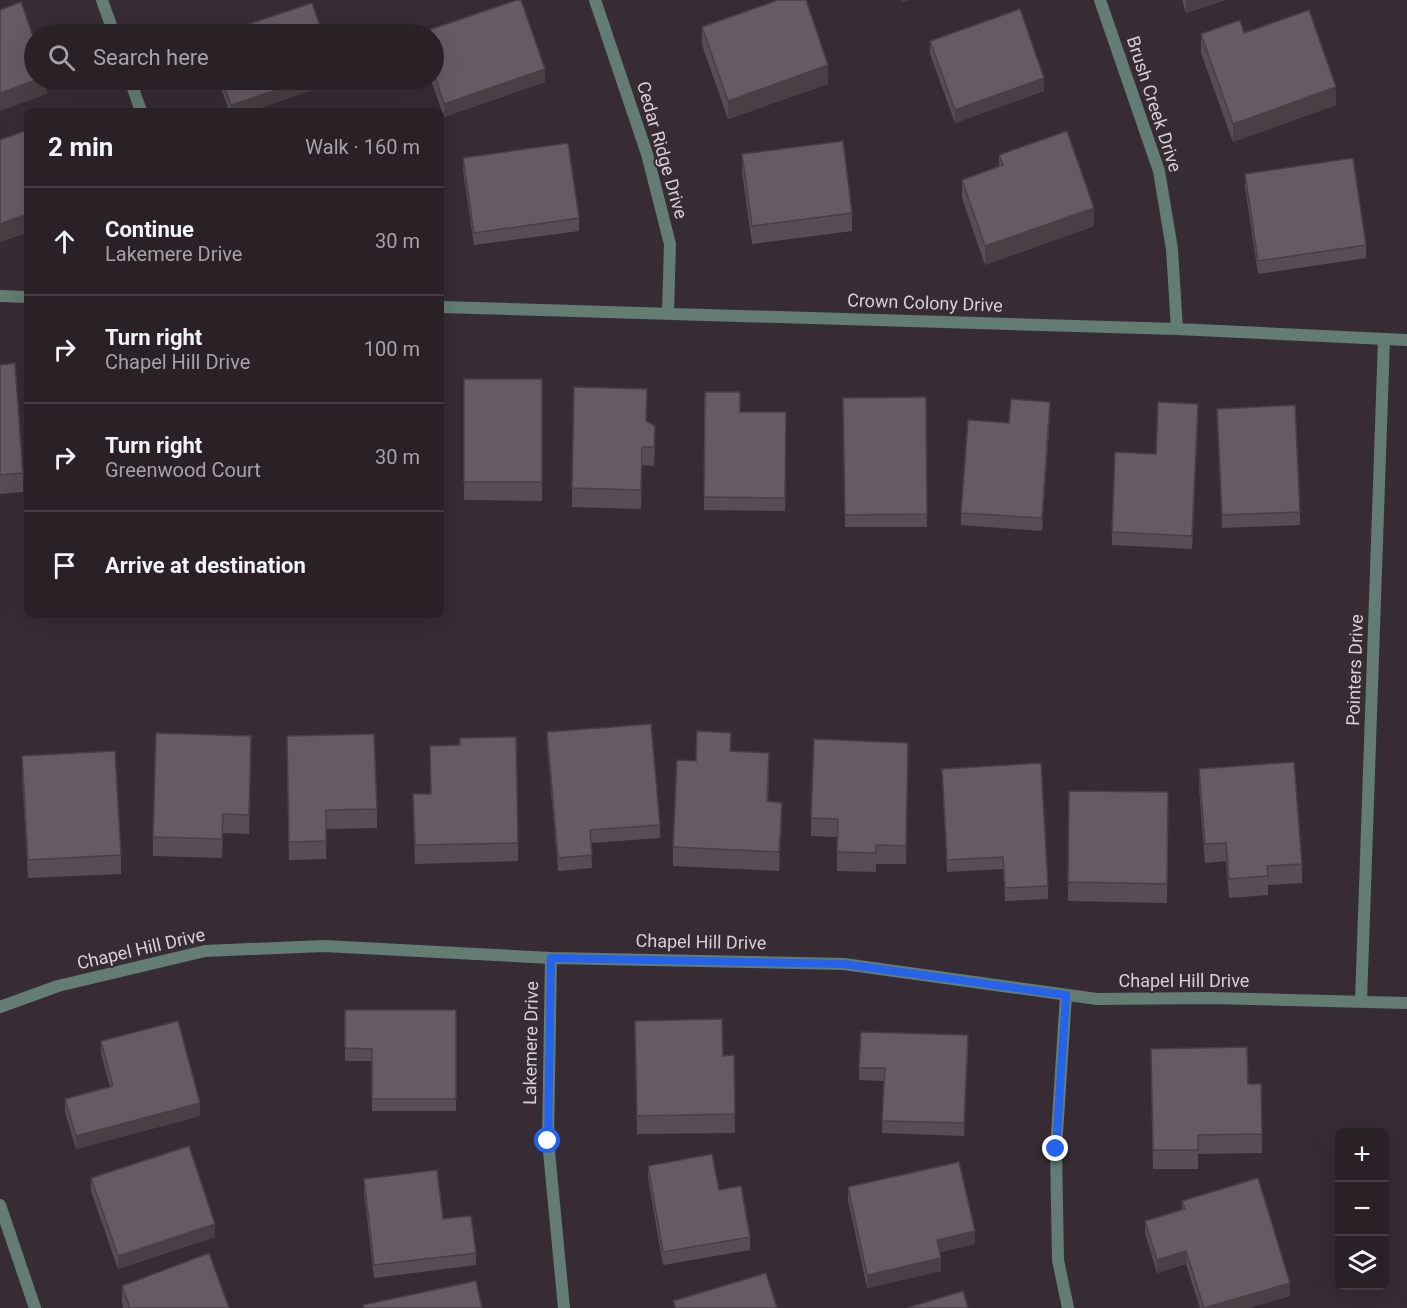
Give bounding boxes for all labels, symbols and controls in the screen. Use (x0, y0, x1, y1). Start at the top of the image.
search box (24, 24, 444, 90)
street label: Brush Creek Drive (1123, 33, 1186, 174)
icon: search (45, 41, 78, 74)
text: Search here (93, 45, 209, 70)
street label: Cedar Ridge Drive (633, 79, 692, 221)
text: 2 min (48, 132, 113, 162)
text: Walk · 160 m (305, 135, 420, 159)
text: Continue (105, 217, 194, 242)
icon: ahead (48, 225, 81, 258)
text: 30 m (375, 229, 420, 253)
text: Lakemere Drive (105, 242, 242, 266)
street label: Crown Colony Drive (847, 289, 1003, 316)
text: Turn right (105, 325, 202, 350)
icon: right (48, 333, 81, 366)
text: 100 m (364, 337, 420, 361)
text: Chapel Hill Drive (105, 350, 250, 374)
text: Turn right (105, 433, 202, 458)
icon: right (48, 441, 81, 474)
text: 30 m (375, 445, 420, 469)
text: Greenwood Court (105, 458, 261, 482)
icon: arrive (48, 549, 81, 582)
text: Arrive at destination (105, 553, 306, 578)
street label: Pointers Drive (1342, 614, 1367, 726)
street label: Chapel Hill Drive (75, 924, 207, 973)
street label: Chapel Hill Drive (635, 930, 767, 953)
street label: Chapel Hill Drive (1119, 970, 1249, 991)
street label: Lakemere Drive (519, 981, 542, 1105)
route start (534, 1127, 560, 1153)
map controls (1335, 1128, 1389, 1290)
button: + (1335, 1128, 1389, 1182)
route end (1042, 1135, 1068, 1161)
button: − (1335, 1182, 1389, 1236)
button: layers (1335, 1236, 1389, 1290)

